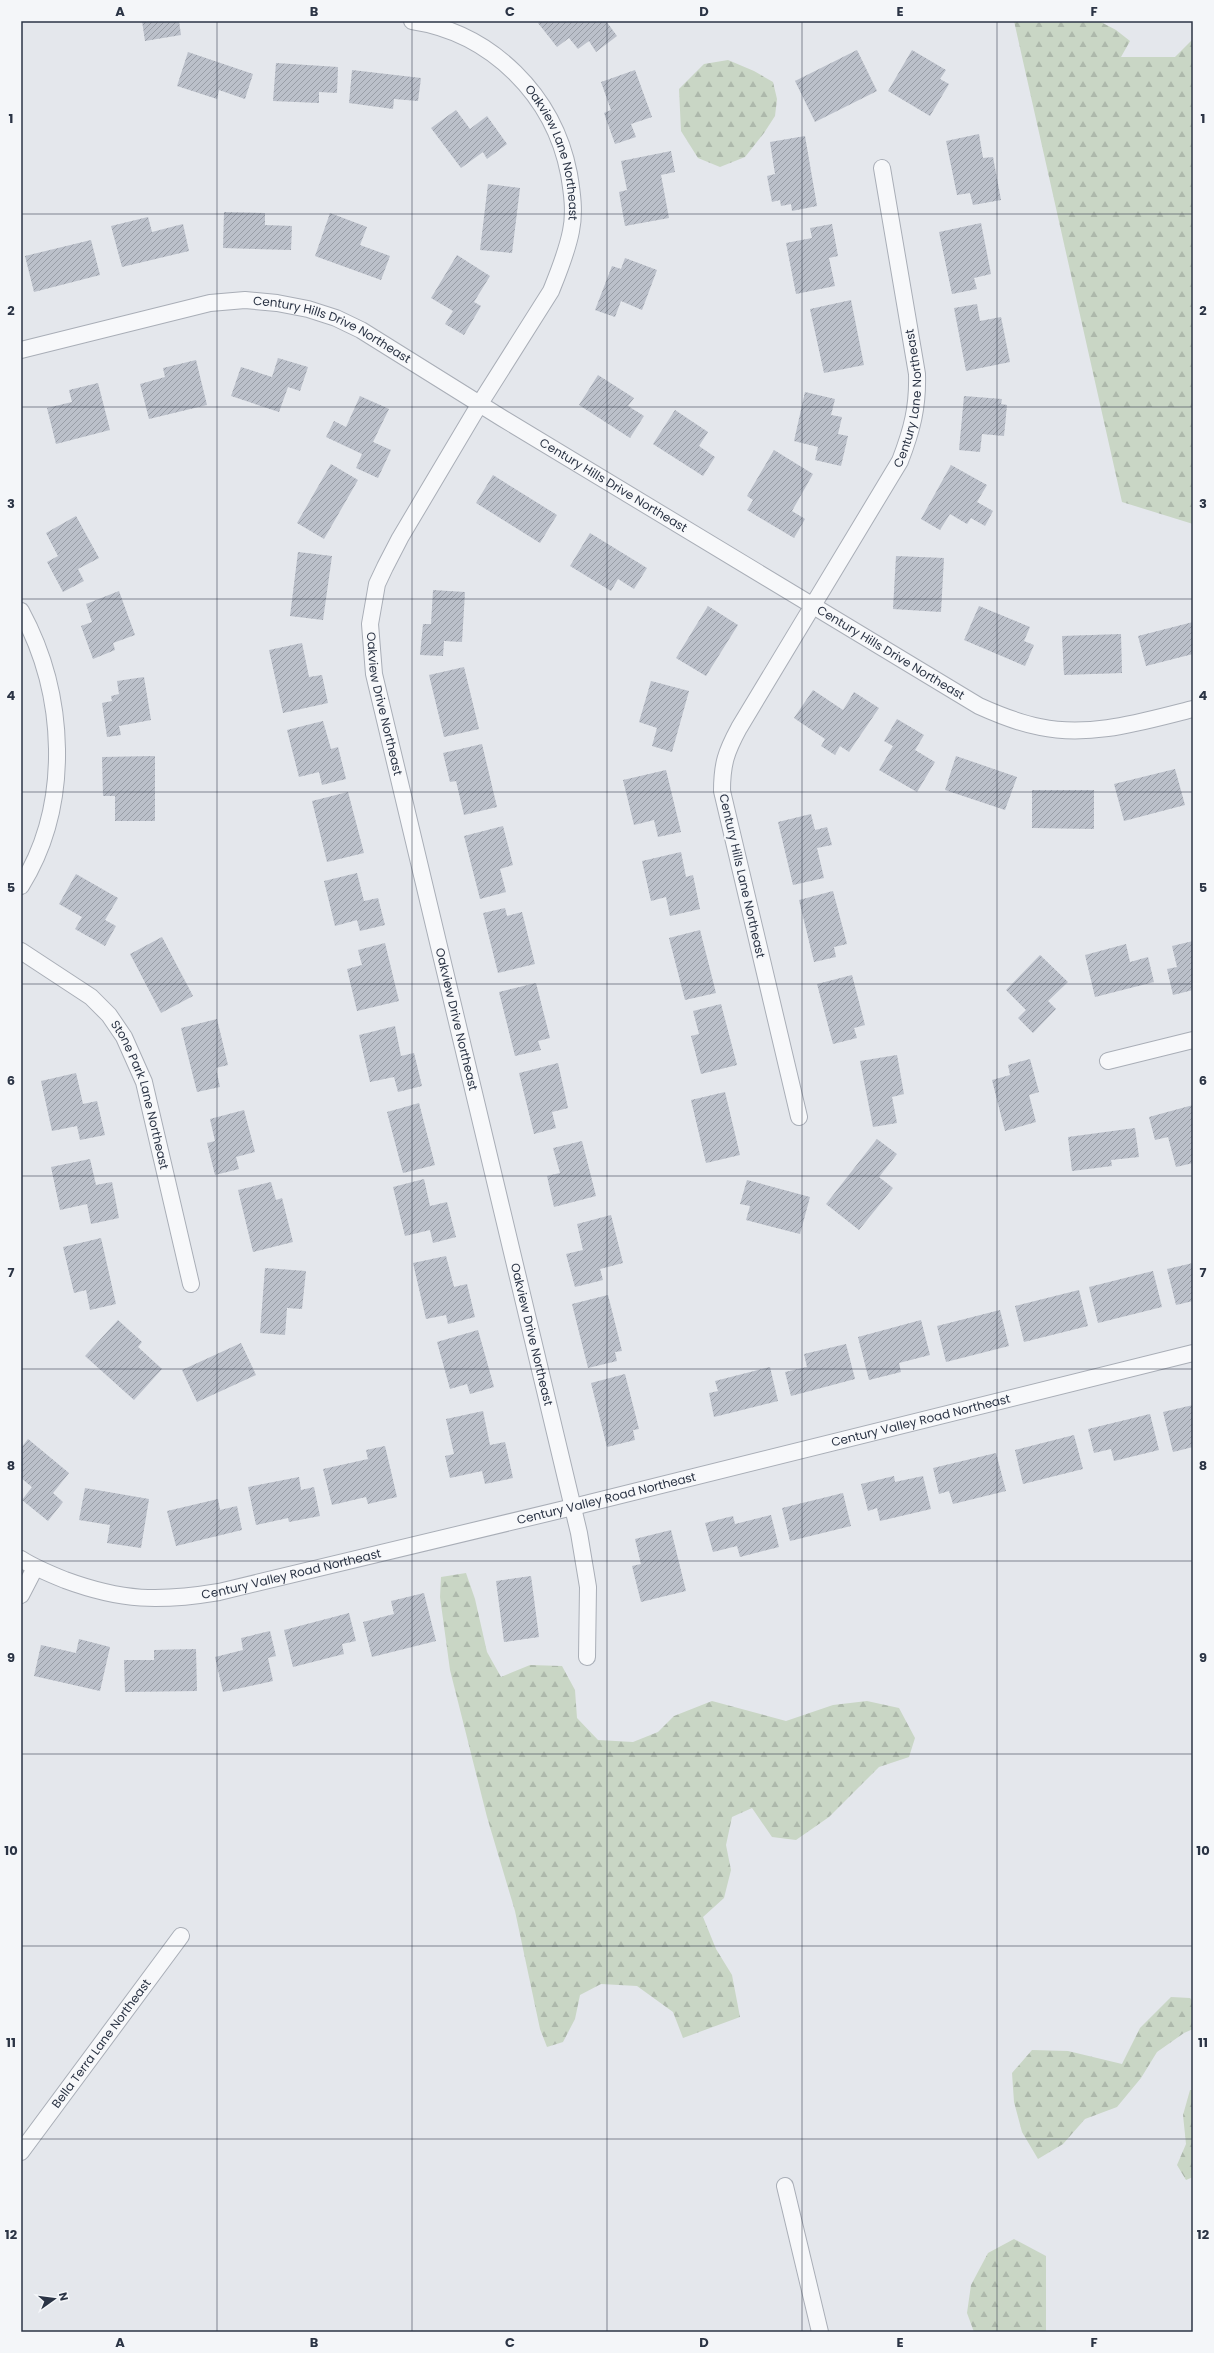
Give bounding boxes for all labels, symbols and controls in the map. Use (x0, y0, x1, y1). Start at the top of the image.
text: A (115, 2, 125, 21)
text: B (310, 2, 319, 21)
text: C (505, 2, 515, 21)
text: D (699, 2, 709, 21)
text: E (896, 2, 904, 21)
text: F (1090, 2, 1098, 21)
street label: Oakview Lane Northeast (521, 81, 582, 221)
text: 1 (9, 109, 13, 128)
text: 1 (1201, 109, 1205, 128)
street label: Century Hills Drive Northeast (252, 292, 414, 367)
text: 2 (7, 301, 15, 320)
text: 2 (1199, 301, 1207, 320)
street label: Century Lane Northeast (889, 328, 925, 471)
street label: Century Hills Drive Northeast (537, 434, 691, 536)
text: 3 (7, 494, 15, 513)
text: 3 (1199, 494, 1207, 513)
street label: Century Hills Drive Northeast (814, 601, 968, 703)
street label: Oakview Drive Northeast (363, 631, 407, 777)
text: 4 (7, 686, 16, 705)
text: 4 (1199, 686, 1208, 705)
street label: Century Hills Lane Northeast (715, 792, 770, 960)
text: 5 (7, 878, 15, 897)
text: 5 (1199, 878, 1207, 897)
street label: Oakview Drive Northeast (432, 946, 482, 1092)
street label: Stone Park Lane Northeast (107, 1017, 173, 1171)
text: 6 (7, 1071, 15, 1090)
text: 6 (1199, 1071, 1207, 1090)
street label: Oakview Drive Northeast (507, 1261, 557, 1407)
text: 7 (8, 1263, 15, 1282)
text: 7 (1200, 1263, 1207, 1282)
street label: Century Valley Road Northeast (829, 1390, 1012, 1451)
text: 8 (7, 1456, 15, 1475)
text: 8 (1199, 1456, 1207, 1475)
street label: Century Valley Road Northeast (515, 1468, 698, 1528)
street label: Century Valley Road Northeast (200, 1544, 383, 1603)
text: 9 (7, 1648, 15, 1667)
text: 9 (1199, 1648, 1207, 1667)
text: 10 (4, 1841, 18, 1860)
text: 10 (1196, 1841, 1210, 1860)
street label: Bella Terra Lane Northeast (47, 1975, 154, 2111)
text: 11 (6, 2033, 16, 2052)
text: 11 (1198, 2033, 1208, 2052)
text: 12 (5, 2225, 18, 2244)
text: 12 (1197, 2225, 1210, 2244)
north arrow (34, 2279, 74, 2319)
text: N (55, 2291, 72, 2303)
text: A (115, 2333, 125, 2352)
text: B (310, 2333, 319, 2352)
text: C (505, 2333, 515, 2352)
text: D (699, 2333, 709, 2352)
text: E (896, 2333, 904, 2352)
text: F (1090, 2333, 1098, 2352)

